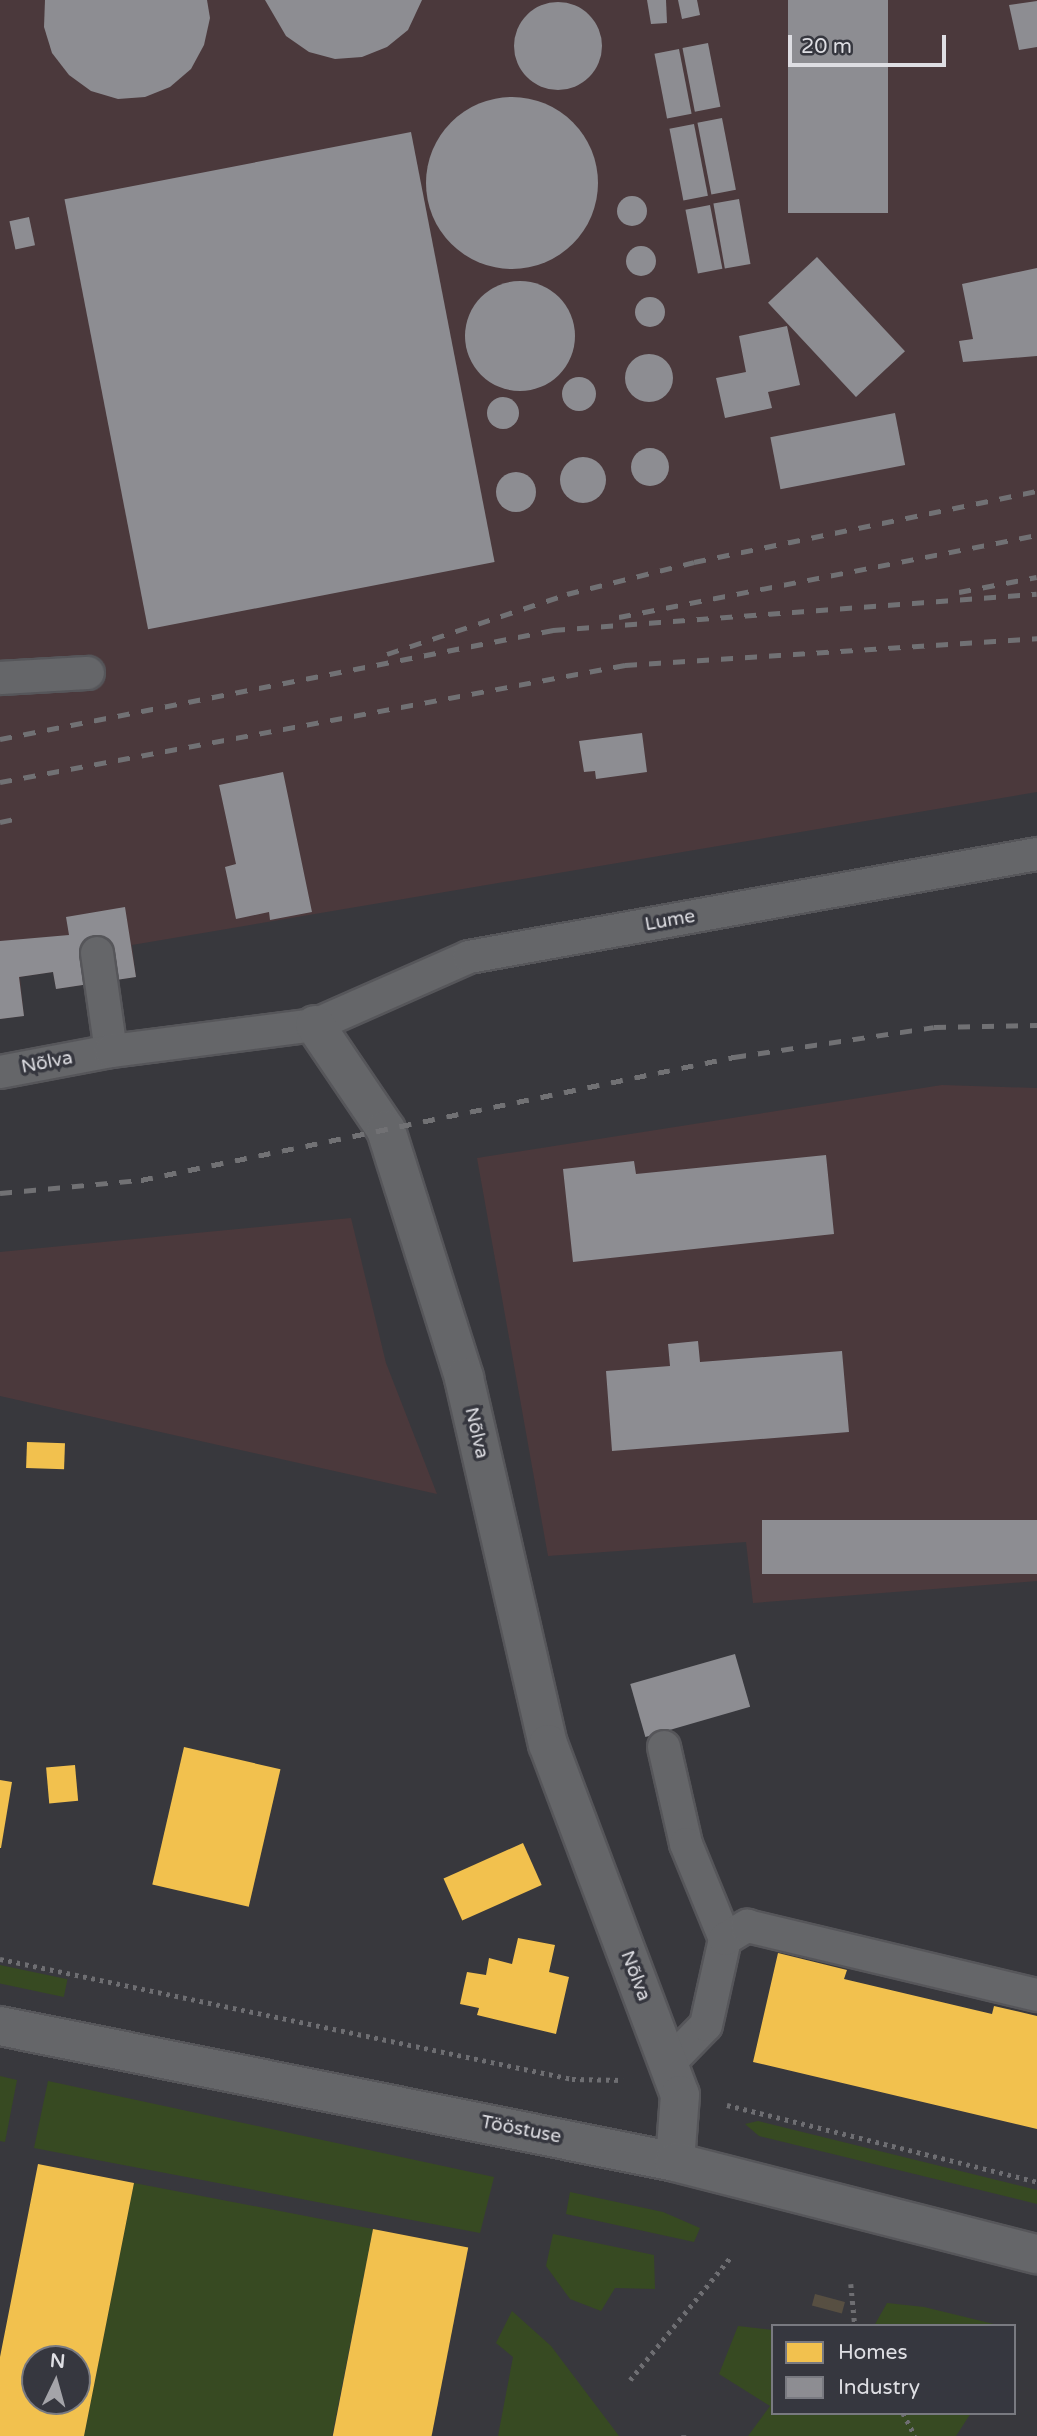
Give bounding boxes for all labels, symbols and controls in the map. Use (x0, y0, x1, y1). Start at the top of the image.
scale bar (792, 21, 950, 65)
text: 20 m (801, 34, 852, 59)
street label: Lume (643, 905, 697, 937)
street label: Nõlva (19, 1047, 75, 1079)
street label: Nõlva (459, 1405, 493, 1461)
street label: Nõlva (615, 1948, 655, 2004)
street label: Tööstuse (479, 2111, 563, 2149)
legend (771, 2324, 1016, 2415)
text: Homes (838, 2340, 908, 2365)
north arrow (21, 2345, 91, 2415)
text: N (49, 2349, 66, 2373)
text: Industry (838, 2375, 920, 2400)

